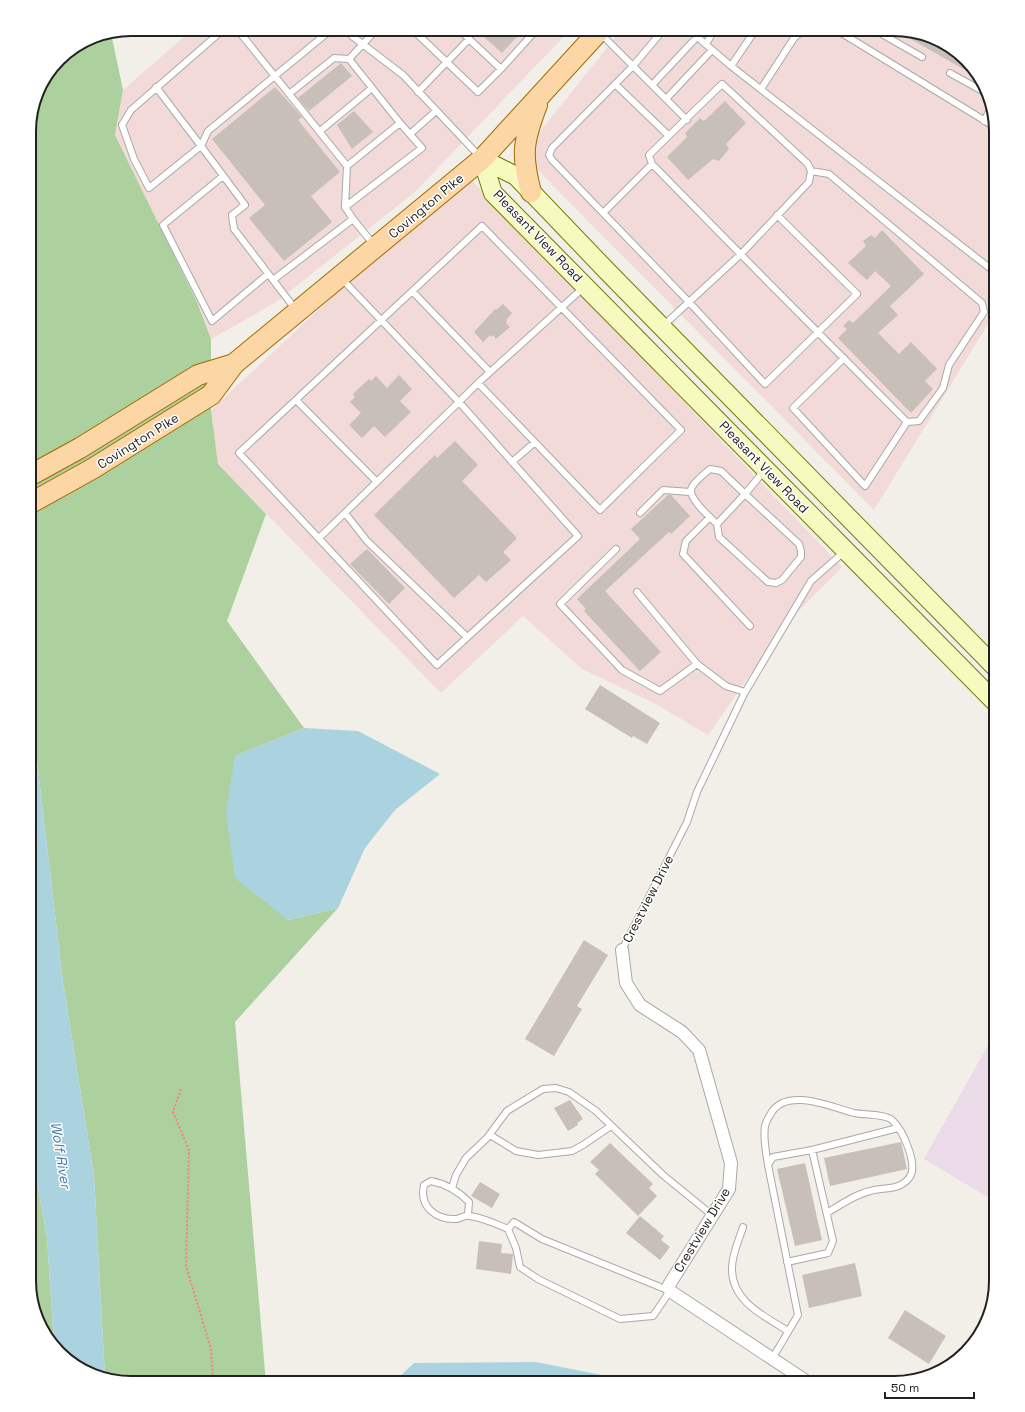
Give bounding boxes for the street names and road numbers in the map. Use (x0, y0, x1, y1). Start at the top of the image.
street label: Covington Pike (385, 170, 467, 242)
street label: Pleasant View Road (490, 186, 586, 286)
street label: Covington Pike (94, 409, 182, 473)
street label: Pleasant View Road (716, 417, 812, 517)
street label: Crestview Drive (619, 852, 677, 946)
street label: Crestview Drive (670, 1184, 734, 1276)

